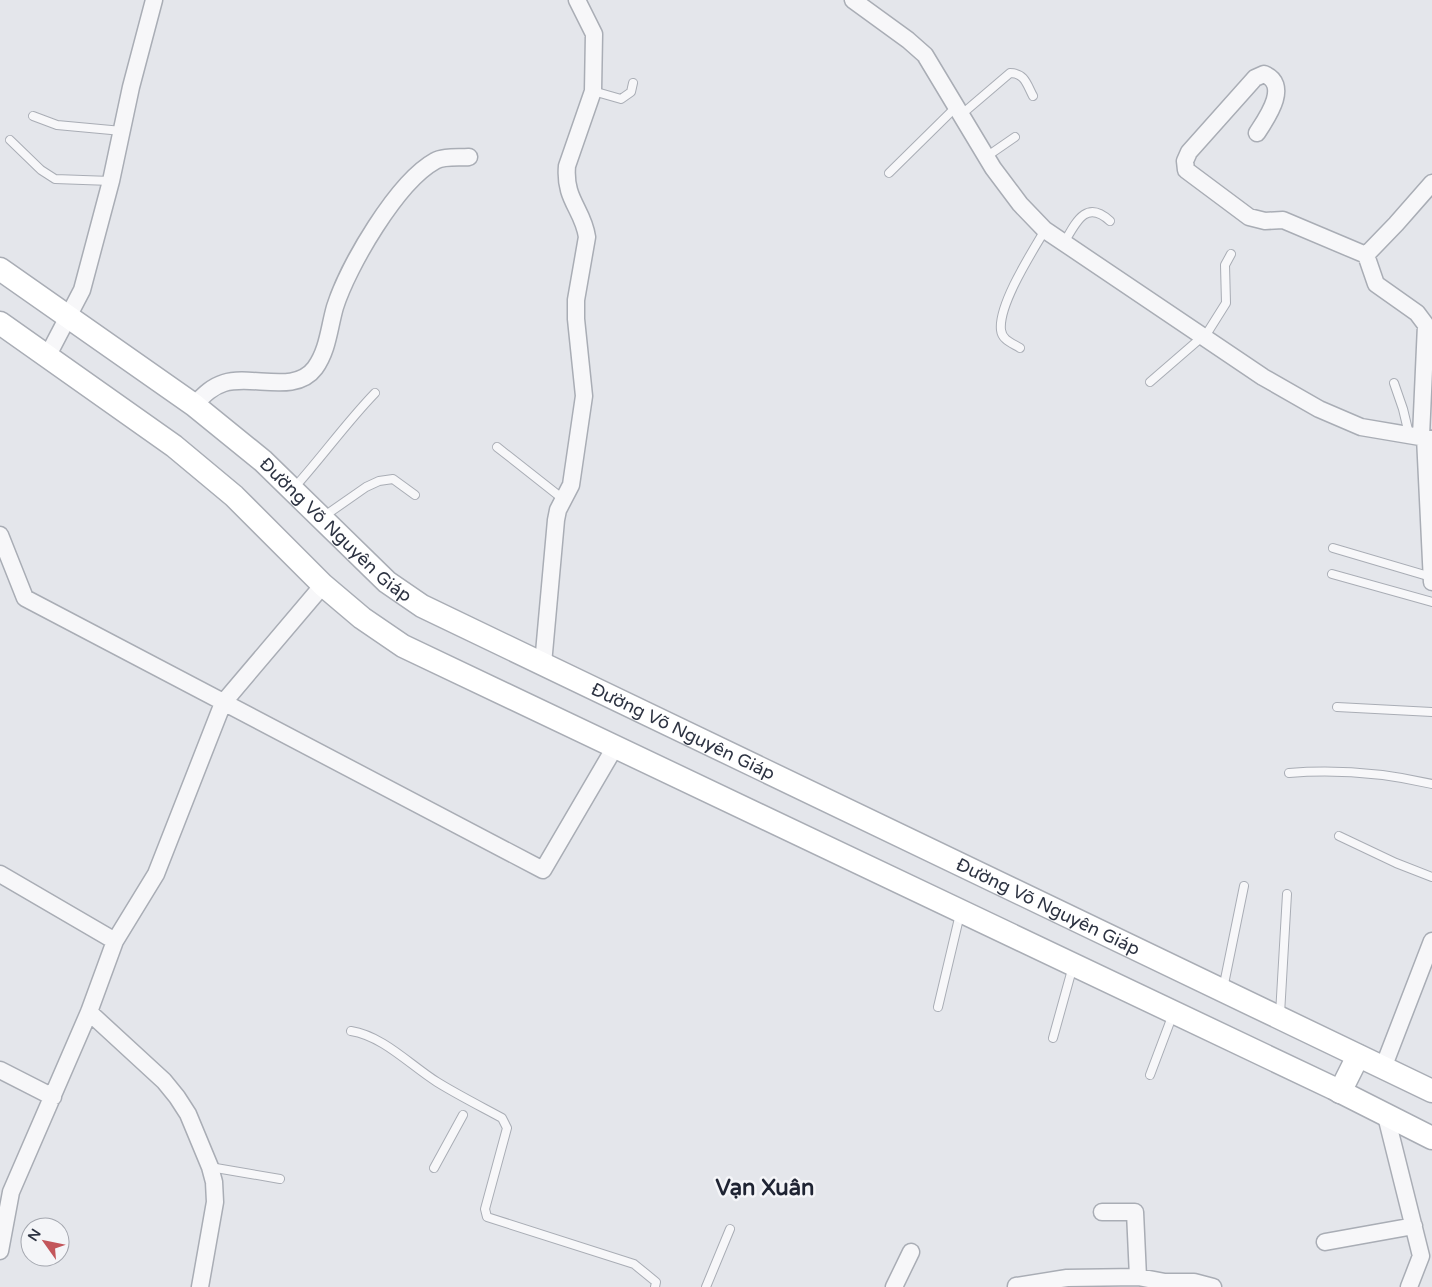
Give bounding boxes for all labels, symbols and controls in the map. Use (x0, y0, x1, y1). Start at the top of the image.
street label: Đường Võ Nguyên Giáp (255, 453, 416, 607)
street label: Đường Võ Nguyên Giáp (587, 678, 778, 785)
street label: Đường Võ Nguyên Giáp (953, 853, 1144, 960)
district label: Vạn Xuân (716, 1175, 814, 1201)
north arrow (20, 1217, 70, 1267)
text: N (24, 1226, 45, 1245)

